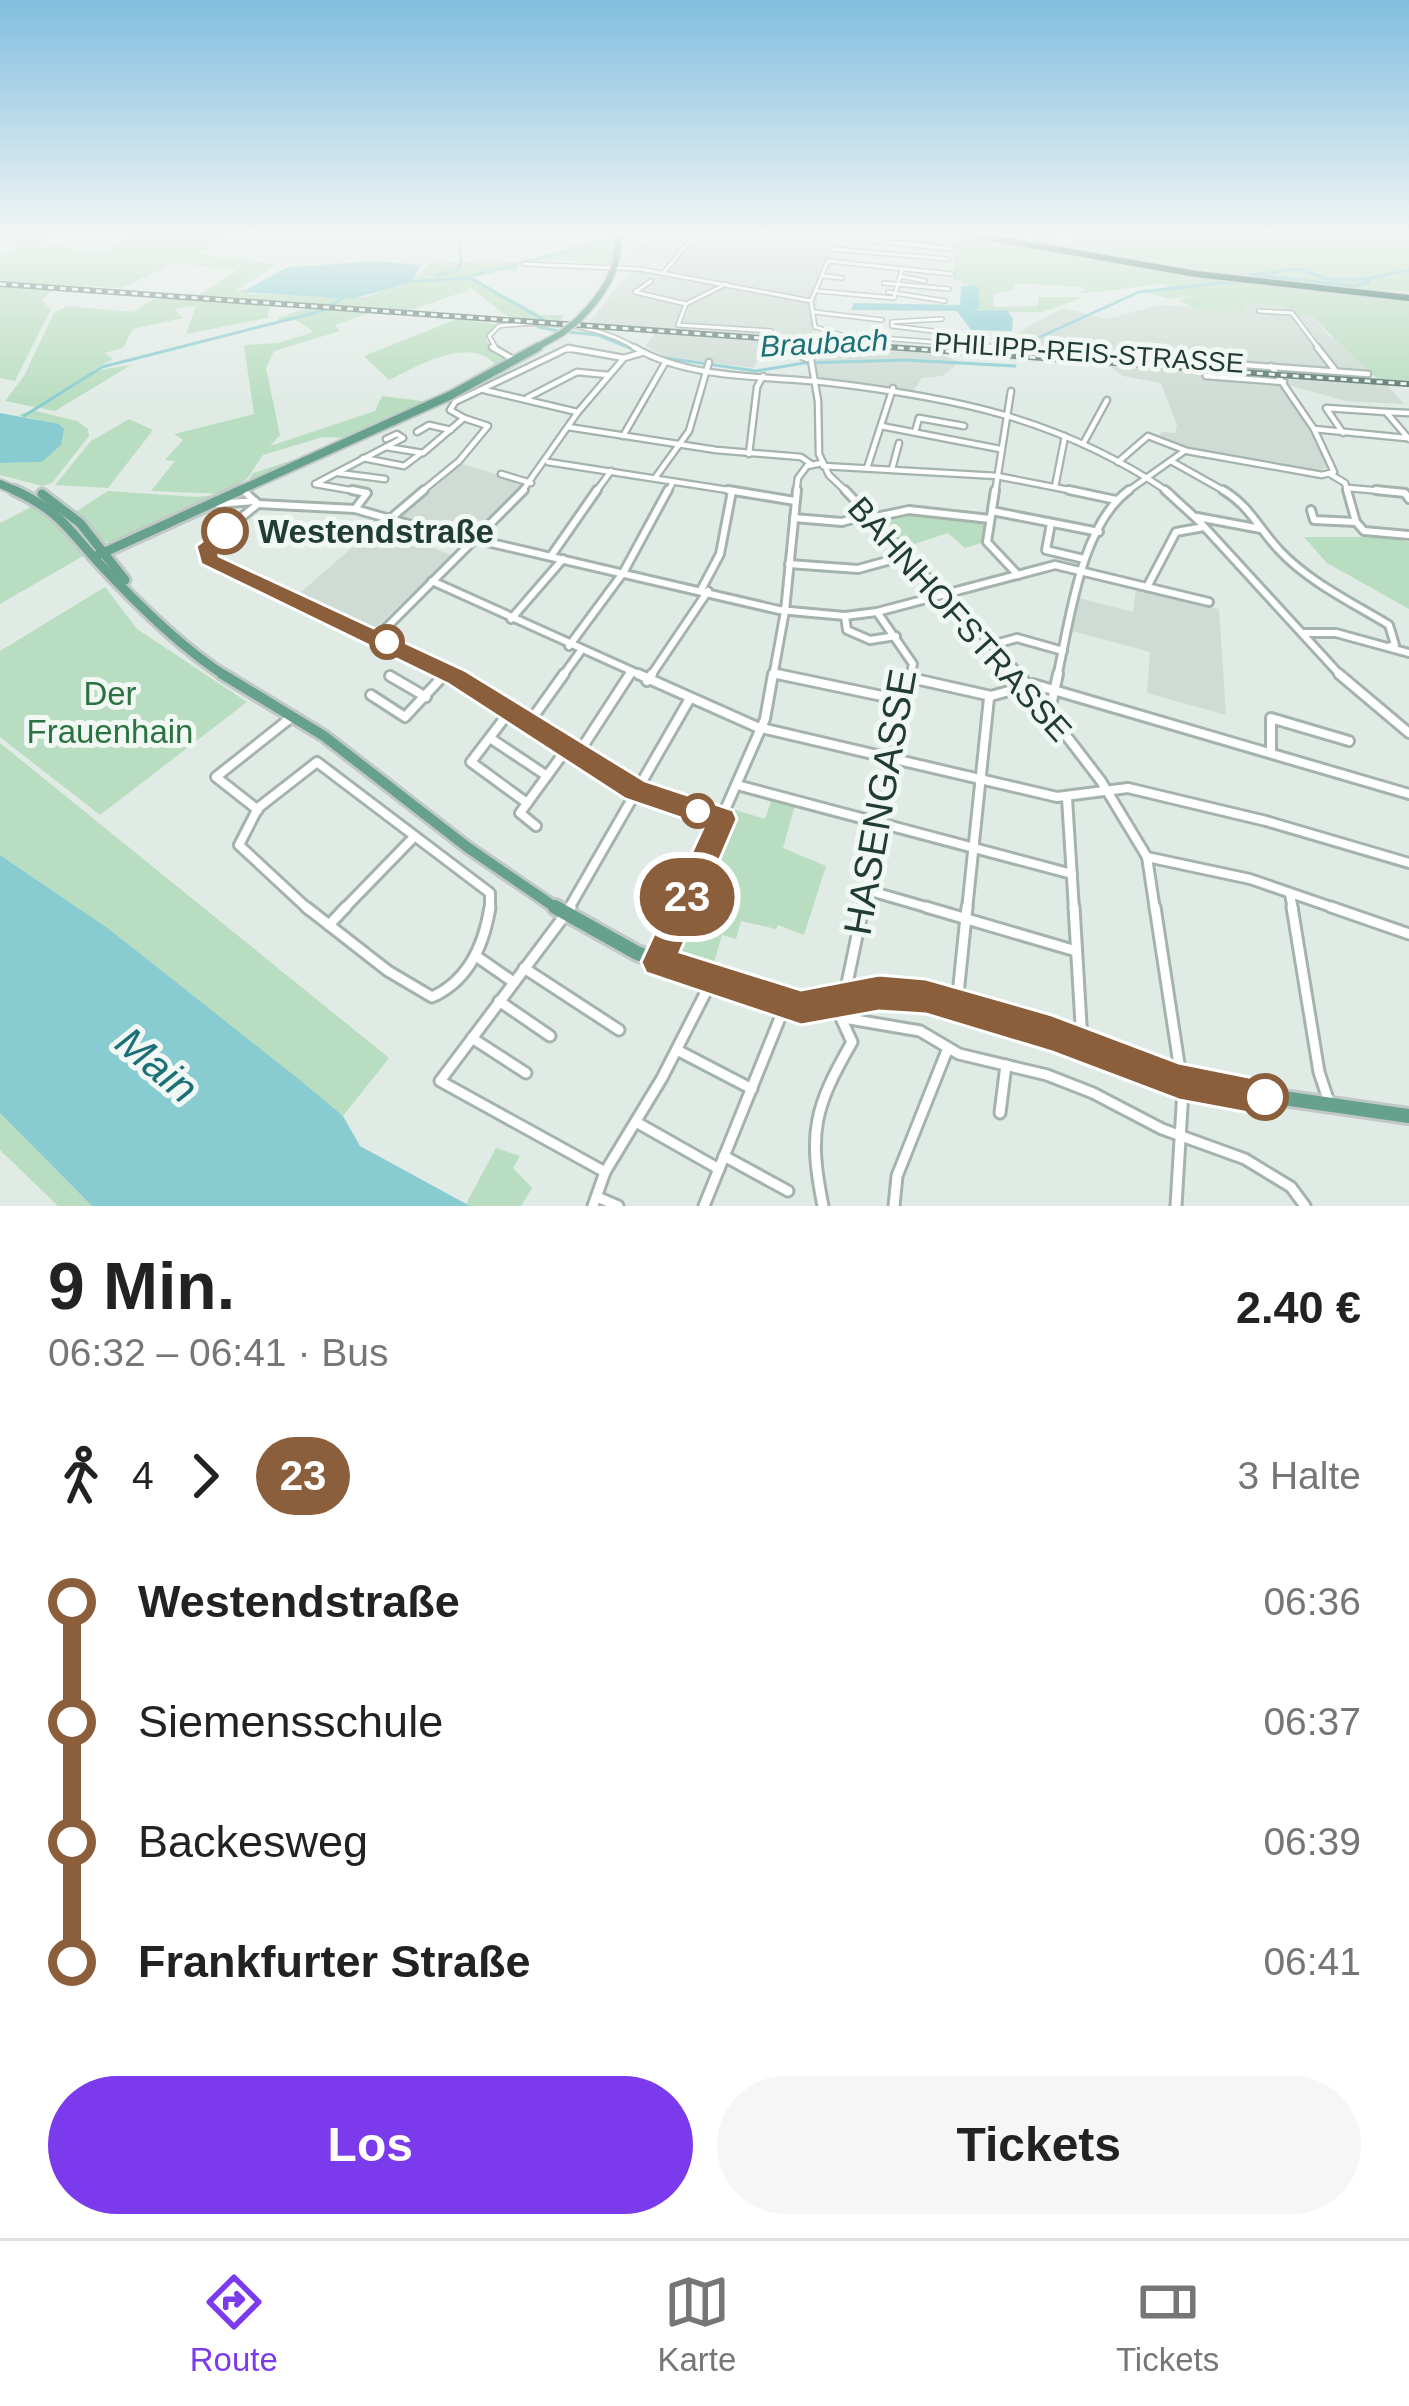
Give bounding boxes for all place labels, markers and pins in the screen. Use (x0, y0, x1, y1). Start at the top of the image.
marker: Westendstraße (203, 509, 247, 553)
place label: Westendstraße (258, 513, 494, 550)
unlabelled marker (371, 626, 403, 658)
unlabelled marker (682, 795, 714, 827)
unlabelled marker (1243, 1075, 1287, 1119)

